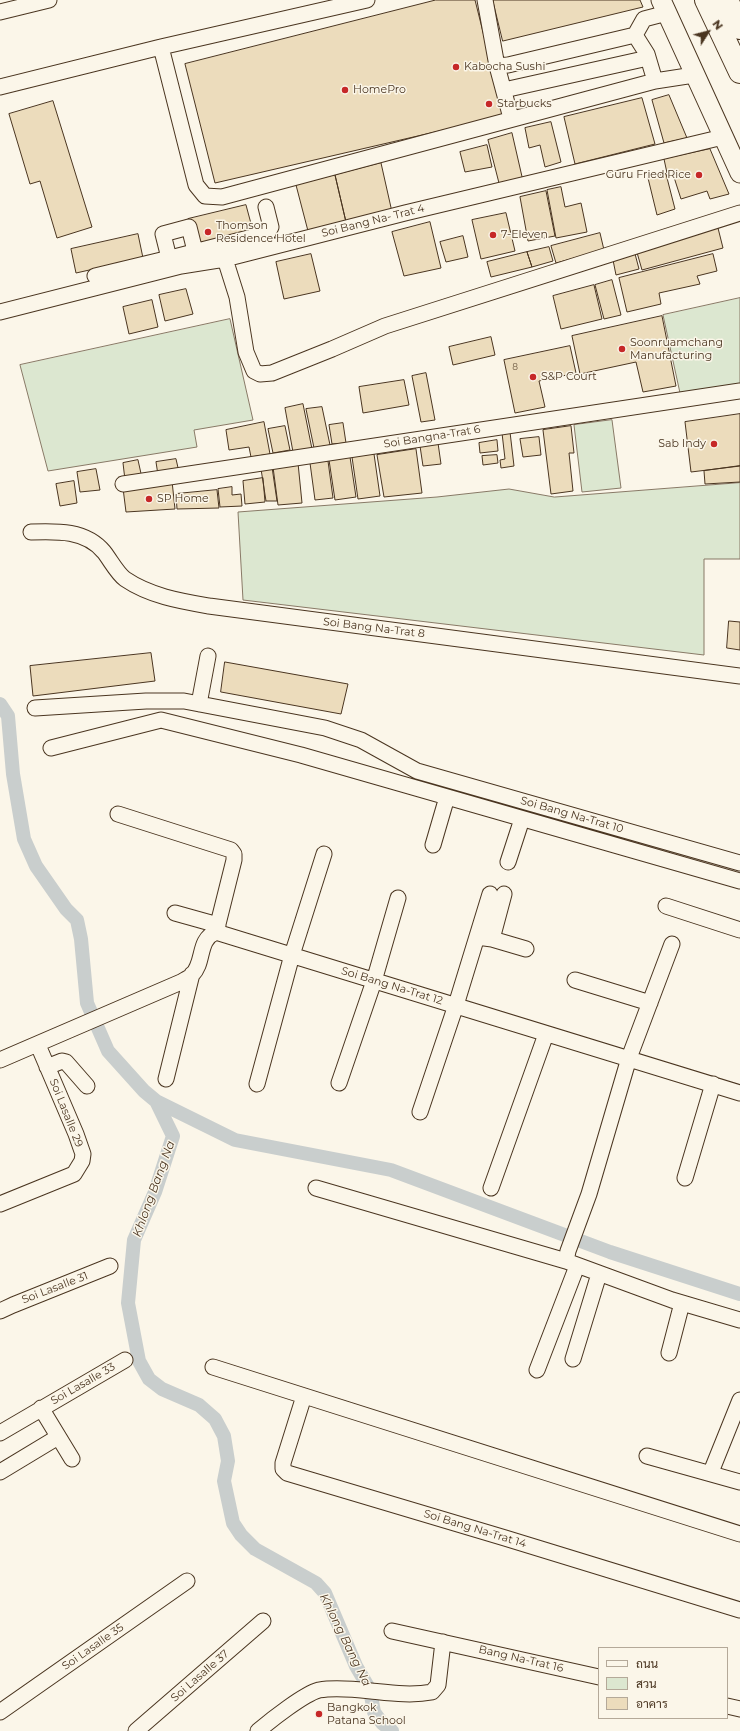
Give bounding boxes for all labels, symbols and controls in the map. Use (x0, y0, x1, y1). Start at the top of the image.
north arrow (688, 12, 728, 52)
text: N (709, 17, 726, 33)
place label: Kabocha Sushi (464, 60, 545, 74)
marker: Kabocha Sushi (451, 62, 461, 72)
place label: HomePro (353, 83, 406, 97)
marker: HomePro (340, 85, 350, 95)
place label: Starbucks (497, 97, 552, 111)
marker: Starbucks (484, 99, 494, 109)
place label: Guru Fried Rice (606, 168, 691, 182)
marker: Guru Fried Rice (694, 170, 704, 180)
street label: Soi Bang Na- Trat 4 (320, 202, 426, 240)
place label: Thomson Residence Hotel (216, 219, 306, 245)
marker: Thomson Residence Hotel (203, 227, 213, 237)
place label: 7-Eleven (501, 228, 548, 242)
marker: 7-Eleven (488, 230, 498, 240)
place label: Soonruamchang Manufacturing (630, 336, 723, 362)
marker: Soonruamchang Manufacturing (617, 344, 627, 354)
house number: 8 (512, 362, 518, 372)
place label: S&P Court (541, 370, 597, 384)
marker: S&P Court (528, 372, 538, 382)
street label: Soi Bangna-Trat 6 (383, 423, 481, 451)
place label: Sab Indy (658, 437, 706, 451)
marker: Sab Indy (709, 439, 719, 449)
place label: SP Home (157, 492, 209, 506)
marker: SP Home (144, 494, 154, 504)
street label: Soi Bang Na-Trat 8 (322, 615, 426, 641)
street label: Soi Bang Na-Trat 10 (519, 794, 625, 836)
street label: Soi Bang Na-Trat 12 (340, 964, 444, 1008)
street label: Soi Lasalle 29 (46, 1077, 86, 1149)
water label: Khlong Bang Na (130, 1139, 178, 1239)
street label: Soi Lasalle 31 (20, 1269, 90, 1307)
street label: Soi Lasalle 33 (48, 1360, 118, 1408)
street label: Soi Bang Na-Trat 14 (422, 1507, 528, 1551)
water label: Khlong Bang Na (316, 1591, 374, 1689)
street label: Soi Lasalle 35 (60, 1621, 126, 1673)
street label: Bang Na-Trat 16 (477, 1643, 565, 1675)
street label: Soi Lasalle 37 (168, 1647, 232, 1705)
legend (598, 1647, 728, 1719)
text: ถนน (636, 1656, 658, 1671)
text: สวน (636, 1676, 657, 1691)
text: อาคาร (636, 1696, 668, 1711)
place label: Bangkok Patana School (327, 1701, 406, 1727)
marker: Bangkok Patana School (314, 1709, 324, 1719)

